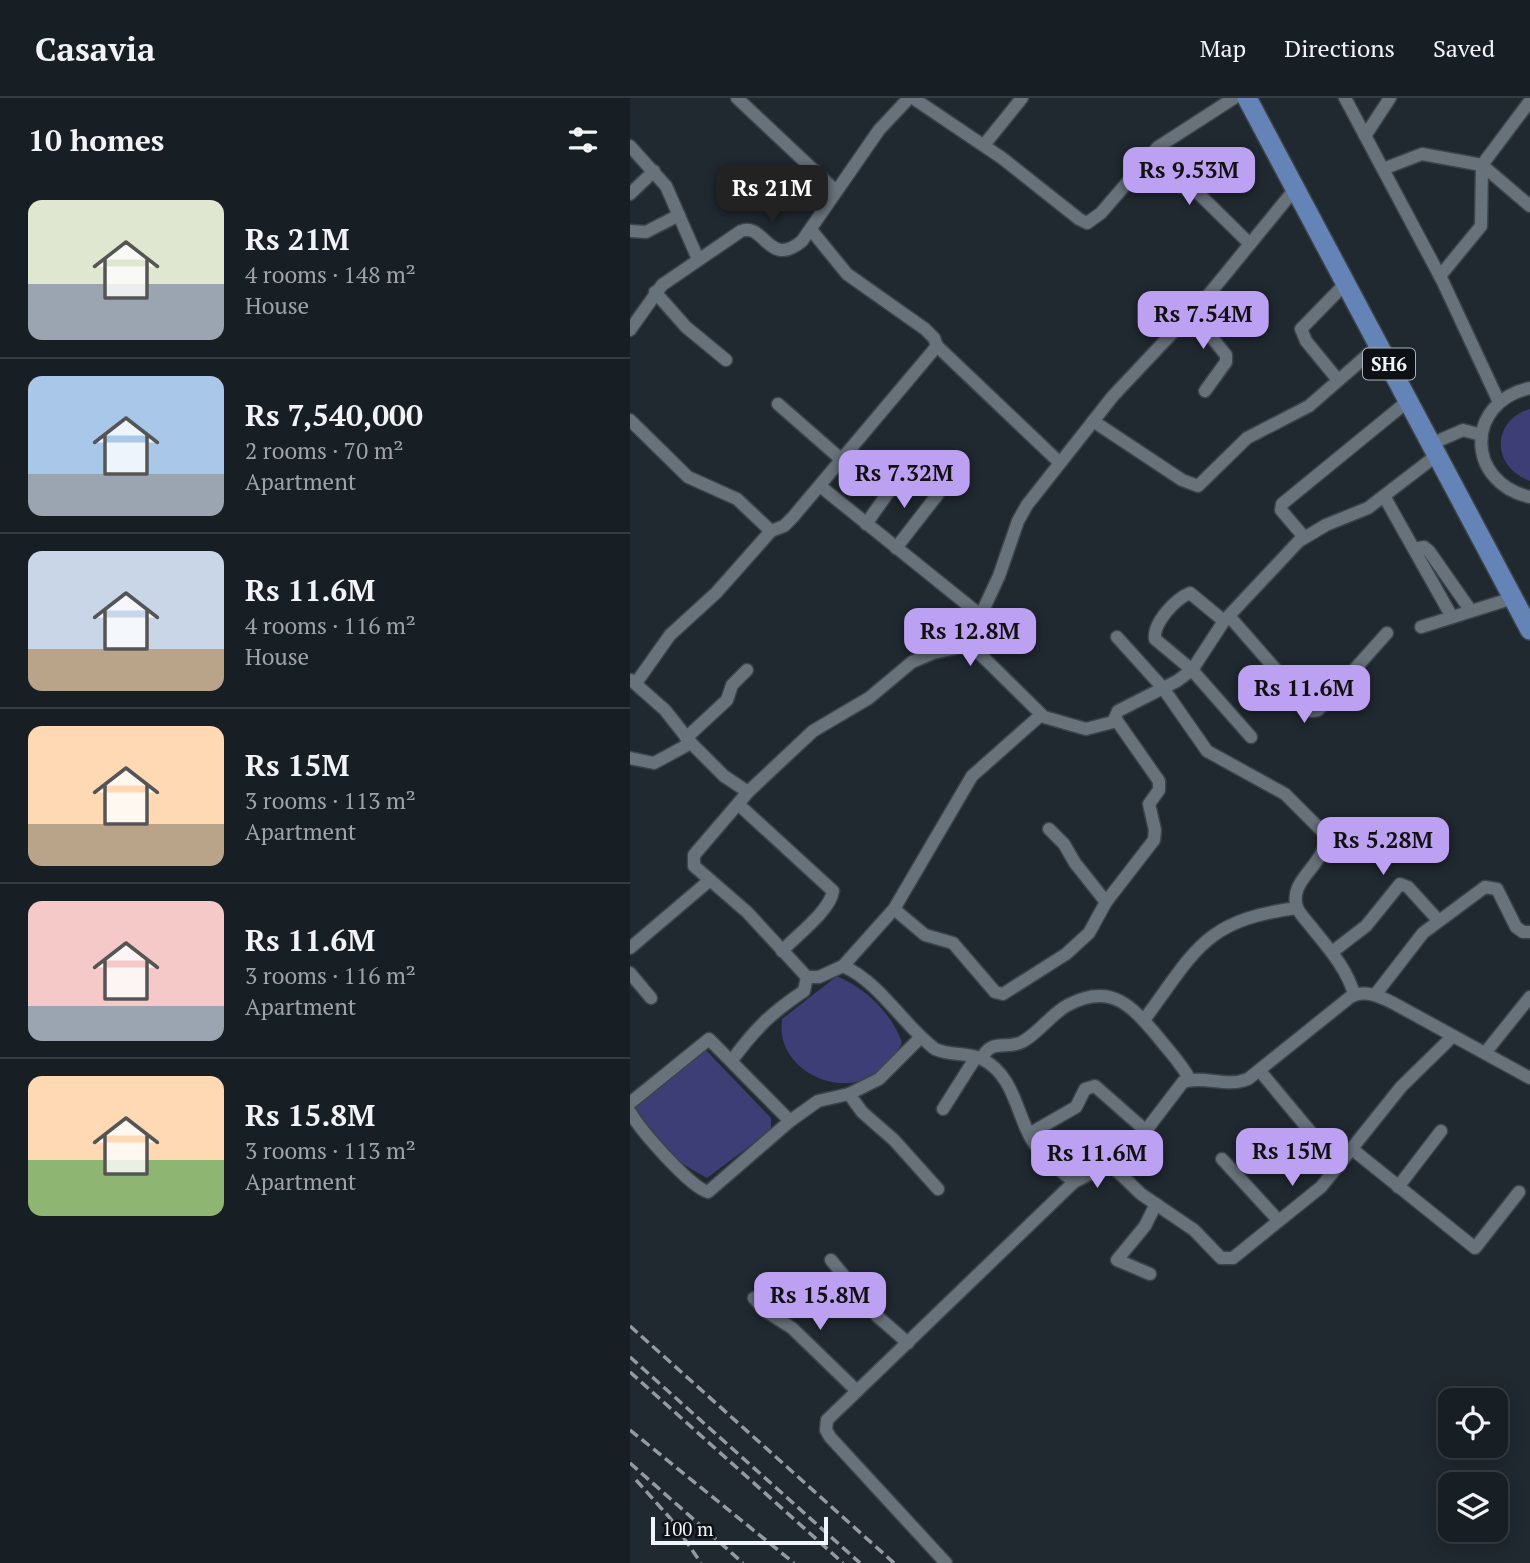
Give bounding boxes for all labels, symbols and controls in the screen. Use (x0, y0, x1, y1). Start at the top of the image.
text: Casavia (35, 27, 155, 70)
text: Map (1200, 32, 1246, 64)
text: Directions (1284, 32, 1395, 64)
text: Saved (1433, 32, 1495, 64)
text: 10 homes (28, 120, 164, 160)
icon: filters (564, 121, 602, 159)
pin: Rs 9.53M (1117, 148, 1261, 207)
text: Rs 9.53M (1139, 154, 1239, 185)
pin: Rs 21M (715, 166, 829, 225)
text: Rs 21M (732, 172, 812, 203)
text: Rs 21M (245, 219, 349, 259)
icon: home (84, 228, 168, 312)
text: 4 rooms · 148 m² (245, 259, 416, 290)
text: House (245, 290, 309, 321)
pin: Rs 7.54M (1131, 292, 1275, 351)
text: Rs 7.54M (1154, 298, 1252, 329)
road number: SH6 (1363, 348, 1415, 380)
text: Rs 7,540,000 (245, 395, 423, 435)
icon: home (84, 404, 168, 488)
text: 2 rooms · 70 m² (245, 435, 404, 466)
pin: Rs 7.32M (832, 450, 976, 510)
text: Rs 7.32M (855, 457, 953, 488)
text: Apartment (245, 466, 356, 497)
text: Rs 11.6M (245, 570, 375, 610)
icon: home (84, 579, 168, 663)
pin: Rs 12.8M (898, 608, 1042, 668)
text: 4 rooms · 116 m² (245, 610, 416, 641)
text: Rs 12.8M (920, 615, 1020, 646)
text: House (245, 641, 309, 672)
pin: Rs 11.6M (1232, 666, 1376, 725)
text: Rs 11.6M (1254, 672, 1354, 703)
text: Rs 15M (245, 745, 349, 785)
icon: home (84, 754, 168, 838)
text: 3 rooms · 113 m² (245, 785, 416, 816)
text: Apartment (245, 816, 356, 847)
pin: Rs 5.28M (1311, 818, 1455, 877)
text: Rs 5.28M (1333, 824, 1433, 855)
text: Rs 11.6M (245, 920, 375, 960)
icon: home (84, 929, 168, 1013)
text: 3 rooms · 116 m² (245, 960, 416, 991)
text: Apartment (245, 991, 356, 1022)
text: Rs 15.8M (245, 1095, 375, 1135)
icon: home (84, 1104, 168, 1188)
pin: Rs 15M (1235, 1128, 1349, 1188)
pin: Rs 11.6M (1025, 1130, 1169, 1190)
text: 3 rooms · 113 m² (245, 1135, 416, 1166)
text: Rs 15M (1252, 1135, 1332, 1166)
text: Rs 11.6M (1047, 1137, 1147, 1168)
text: Apartment (245, 1166, 356, 1197)
pin: Rs 15.8M (748, 1272, 892, 1332)
text: Rs 15.8M (770, 1279, 870, 1310)
map controls (1438, 1388, 1508, 1542)
button: locate (1438, 1388, 1508, 1458)
button: layers (1438, 1472, 1508, 1542)
scale bar (651, 1514, 828, 1546)
text: 100 m (662, 1516, 713, 1541)

